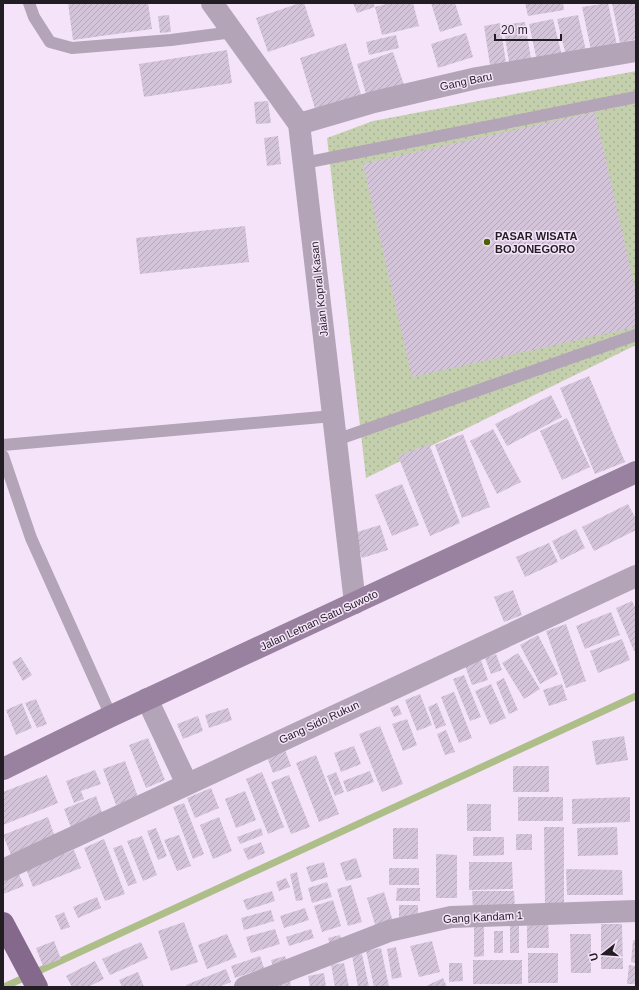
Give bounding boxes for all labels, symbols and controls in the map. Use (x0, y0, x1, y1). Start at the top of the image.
scale bar (495, 16, 561, 42)
text: 20 m (501, 23, 528, 37)
street label: Gang Baru (439, 70, 493, 92)
place label: PASAR WISATA BOJONEGORO (495, 230, 578, 255)
marker: PASAR WISATA BOJONEGORO (482, 237, 492, 247)
street label: Jalan Kopral Kasan (308, 241, 330, 337)
street label: Jalan Letnan Satu Suwoto (258, 587, 380, 653)
street label: Gang Sido Rukun (277, 698, 361, 746)
street label: Gang Kandam 1 (443, 909, 523, 925)
north arrow (583, 934, 623, 974)
text: U (587, 951, 600, 962)

